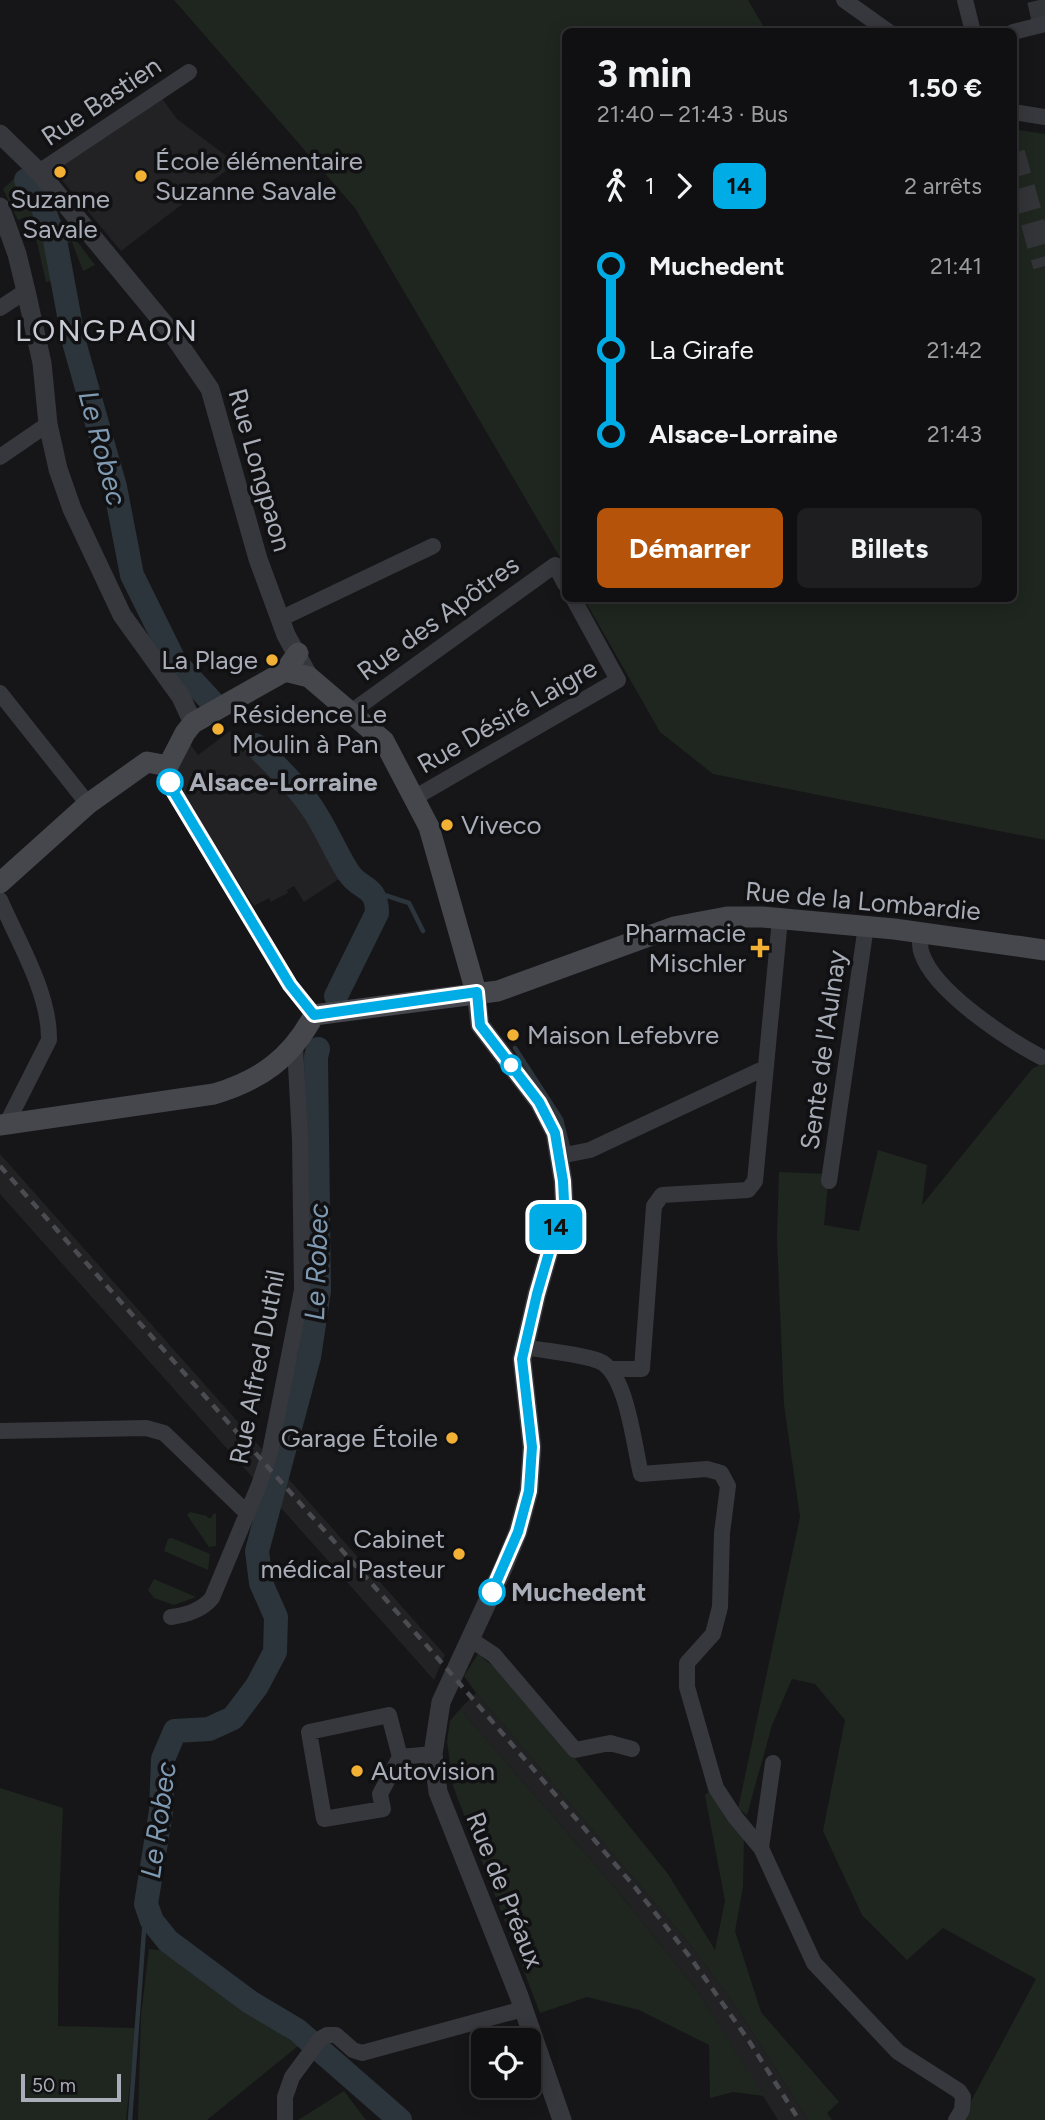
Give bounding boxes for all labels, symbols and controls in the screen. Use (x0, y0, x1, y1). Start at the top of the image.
street label: Rue Bastien (35, 49, 167, 153)
text: 3 min (597, 51, 692, 97)
text: 1.50 € (908, 72, 982, 104)
text: 21:40 – 21:43 · Bus (597, 100, 788, 128)
place label: École élémentaire Suzanne Savale (155, 145, 363, 207)
marker: Suzanne Savale (52, 164, 68, 180)
icon: walk (597, 167, 635, 205)
icon: forward (665, 167, 703, 205)
marker: École élémentaire Suzanne Savale (133, 168, 149, 184)
text: 14 (727, 171, 752, 200)
text: 1 (645, 172, 655, 200)
text: 2 arrêts (904, 172, 982, 200)
place label: Suzanne Savale (10, 183, 110, 245)
text: Muchedent (649, 250, 785, 282)
text: 21:41 (930, 252, 982, 280)
district label: LONGPAON (15, 312, 199, 349)
text: La Girafe (649, 334, 754, 366)
text: 21:42 (927, 336, 982, 364)
street label: Rue Longpaon (221, 385, 299, 555)
water label: Le Robec (71, 387, 135, 509)
text: Alsace-Lorraine (649, 418, 838, 450)
text: 21:43 (927, 420, 982, 448)
button: Démarrer (597, 508, 783, 588)
button: Billets (797, 508, 982, 588)
street label: Rue des Apôtres (351, 549, 525, 687)
place label: La Plage (161, 644, 258, 676)
marker: La Plage (264, 652, 280, 668)
street label: Rue Désiré Laigre (411, 652, 603, 780)
place label: Résidence Le Moulin à Pan (232, 698, 387, 760)
marker: Résidence Le Moulin à Pan (210, 721, 226, 737)
place label: Alsace-Lorraine (189, 766, 378, 798)
marker: Alsace-Lorraine (157, 769, 183, 795)
place label: Viveco (461, 809, 542, 841)
marker: Viveco (439, 817, 455, 833)
street label: Rue de la Lombardie (744, 875, 982, 927)
place label: Pharmacie Mischler (625, 917, 746, 979)
marker: Pharmacie Mischler (752, 940, 768, 956)
street label: Sente de l'Aulnay (793, 948, 853, 1152)
place label: Maison Lefebvre (527, 1019, 719, 1051)
marker: Maison Lefebvre (505, 1027, 521, 1043)
unlabelled marker (501, 1055, 521, 1075)
water label: Le Robec (297, 1203, 335, 1321)
line badge: 14 (524, 1204, 588, 1250)
text: 14 (543, 1212, 569, 1241)
street label: Rue Alfred Duthil (222, 1267, 292, 1467)
place label: Garage Étoile (281, 1422, 438, 1454)
marker: Garage Étoile (444, 1430, 460, 1446)
place label: Cabinet médical Pasteur (260, 1523, 445, 1585)
marker: Cabinet médical Pasteur (451, 1546, 467, 1562)
place label: Muchedent (511, 1576, 647, 1608)
marker: Muchedent (479, 1579, 505, 1605)
place label: Autovision (371, 1755, 495, 1787)
water label: Le Robec (133, 1759, 183, 1881)
marker: Autovision (349, 1763, 365, 1779)
street label: Rue de Préaux (459, 1807, 551, 1973)
map controls (471, 2028, 541, 2098)
button: locate (471, 2028, 541, 2098)
scale bar (21, 2071, 121, 2103)
text: 50 m (32, 2074, 76, 2097)

